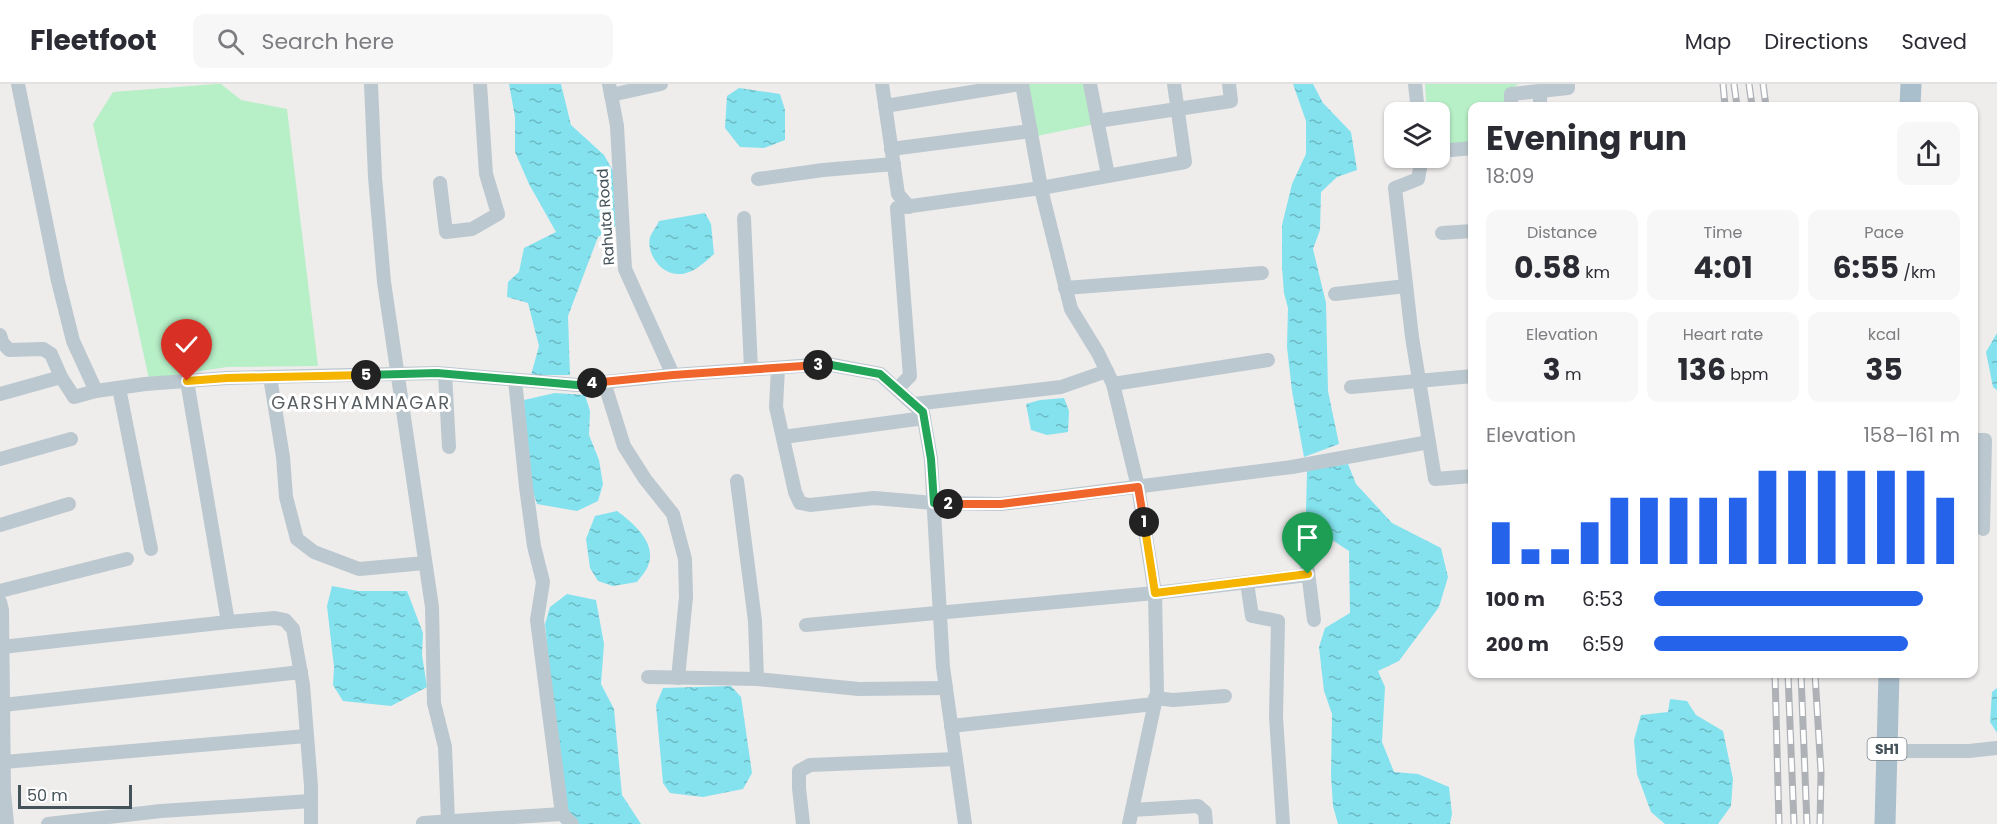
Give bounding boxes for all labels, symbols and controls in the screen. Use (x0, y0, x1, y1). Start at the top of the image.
search box (193, 14, 613, 68)
text: Fleetfoot (30, 21, 157, 60)
icon: search (214, 25, 247, 58)
text: Search here (262, 26, 394, 57)
text: Map (1685, 27, 1731, 56)
text: Directions (1764, 27, 1868, 56)
text: Saved (1901, 27, 1967, 56)
map controls (1384, 102, 1450, 168)
button: layers (1384, 102, 1450, 168)
text: Evening run (1486, 115, 1687, 162)
button: share (1897, 122, 1960, 185)
text: 18:09 (1486, 162, 1534, 190)
street label: Rahuta Road (592, 168, 619, 266)
text: Distance (1527, 221, 1597, 244)
text: Time (1704, 221, 1743, 244)
text: Pace (1864, 221, 1904, 244)
text: 0.58 (1514, 246, 1581, 289)
text: 4:01 (1693, 246, 1753, 289)
text: 6:55 (1832, 246, 1899, 289)
text: km (1581, 261, 1610, 284)
text: /km (1899, 261, 1936, 284)
pin (161, 319, 212, 381)
text: Elevation (1526, 323, 1598, 346)
text: Heart rate (1683, 323, 1763, 346)
text: kcal (1868, 323, 1900, 346)
icon: check (170, 328, 203, 361)
text: 3 (1543, 348, 1561, 391)
text: 136 (1678, 348, 1726, 391)
text: 35 (1865, 348, 1903, 391)
pin: 3 (803, 350, 833, 380)
text: 3 (813, 353, 823, 376)
pin: 5 (351, 360, 381, 390)
text: 5 (361, 363, 371, 386)
text: m (1561, 363, 1581, 386)
text: bpm (1726, 363, 1768, 386)
pin: 4 (577, 368, 607, 398)
text: 4 (587, 371, 597, 394)
district label: GARSHYAMNAGAR (271, 390, 451, 415)
text: Elevation (1486, 421, 1576, 449)
text: 158–161 m (1863, 421, 1960, 449)
pin: 2 (933, 489, 963, 519)
text: 2 (943, 492, 953, 515)
pin: 1 (1129, 507, 1159, 537)
text: 1 (1141, 510, 1147, 533)
pin (1282, 512, 1333, 574)
icon: arrive (1291, 521, 1324, 554)
text: 100 m (1486, 585, 1545, 613)
text: 6:53 (1582, 585, 1623, 613)
text: 200 m (1486, 630, 1549, 658)
text: 6:59 (1582, 630, 1624, 658)
road number: SH1 (1868, 738, 1906, 760)
scale bar (18, 782, 132, 810)
text: 50 m (27, 784, 68, 807)

